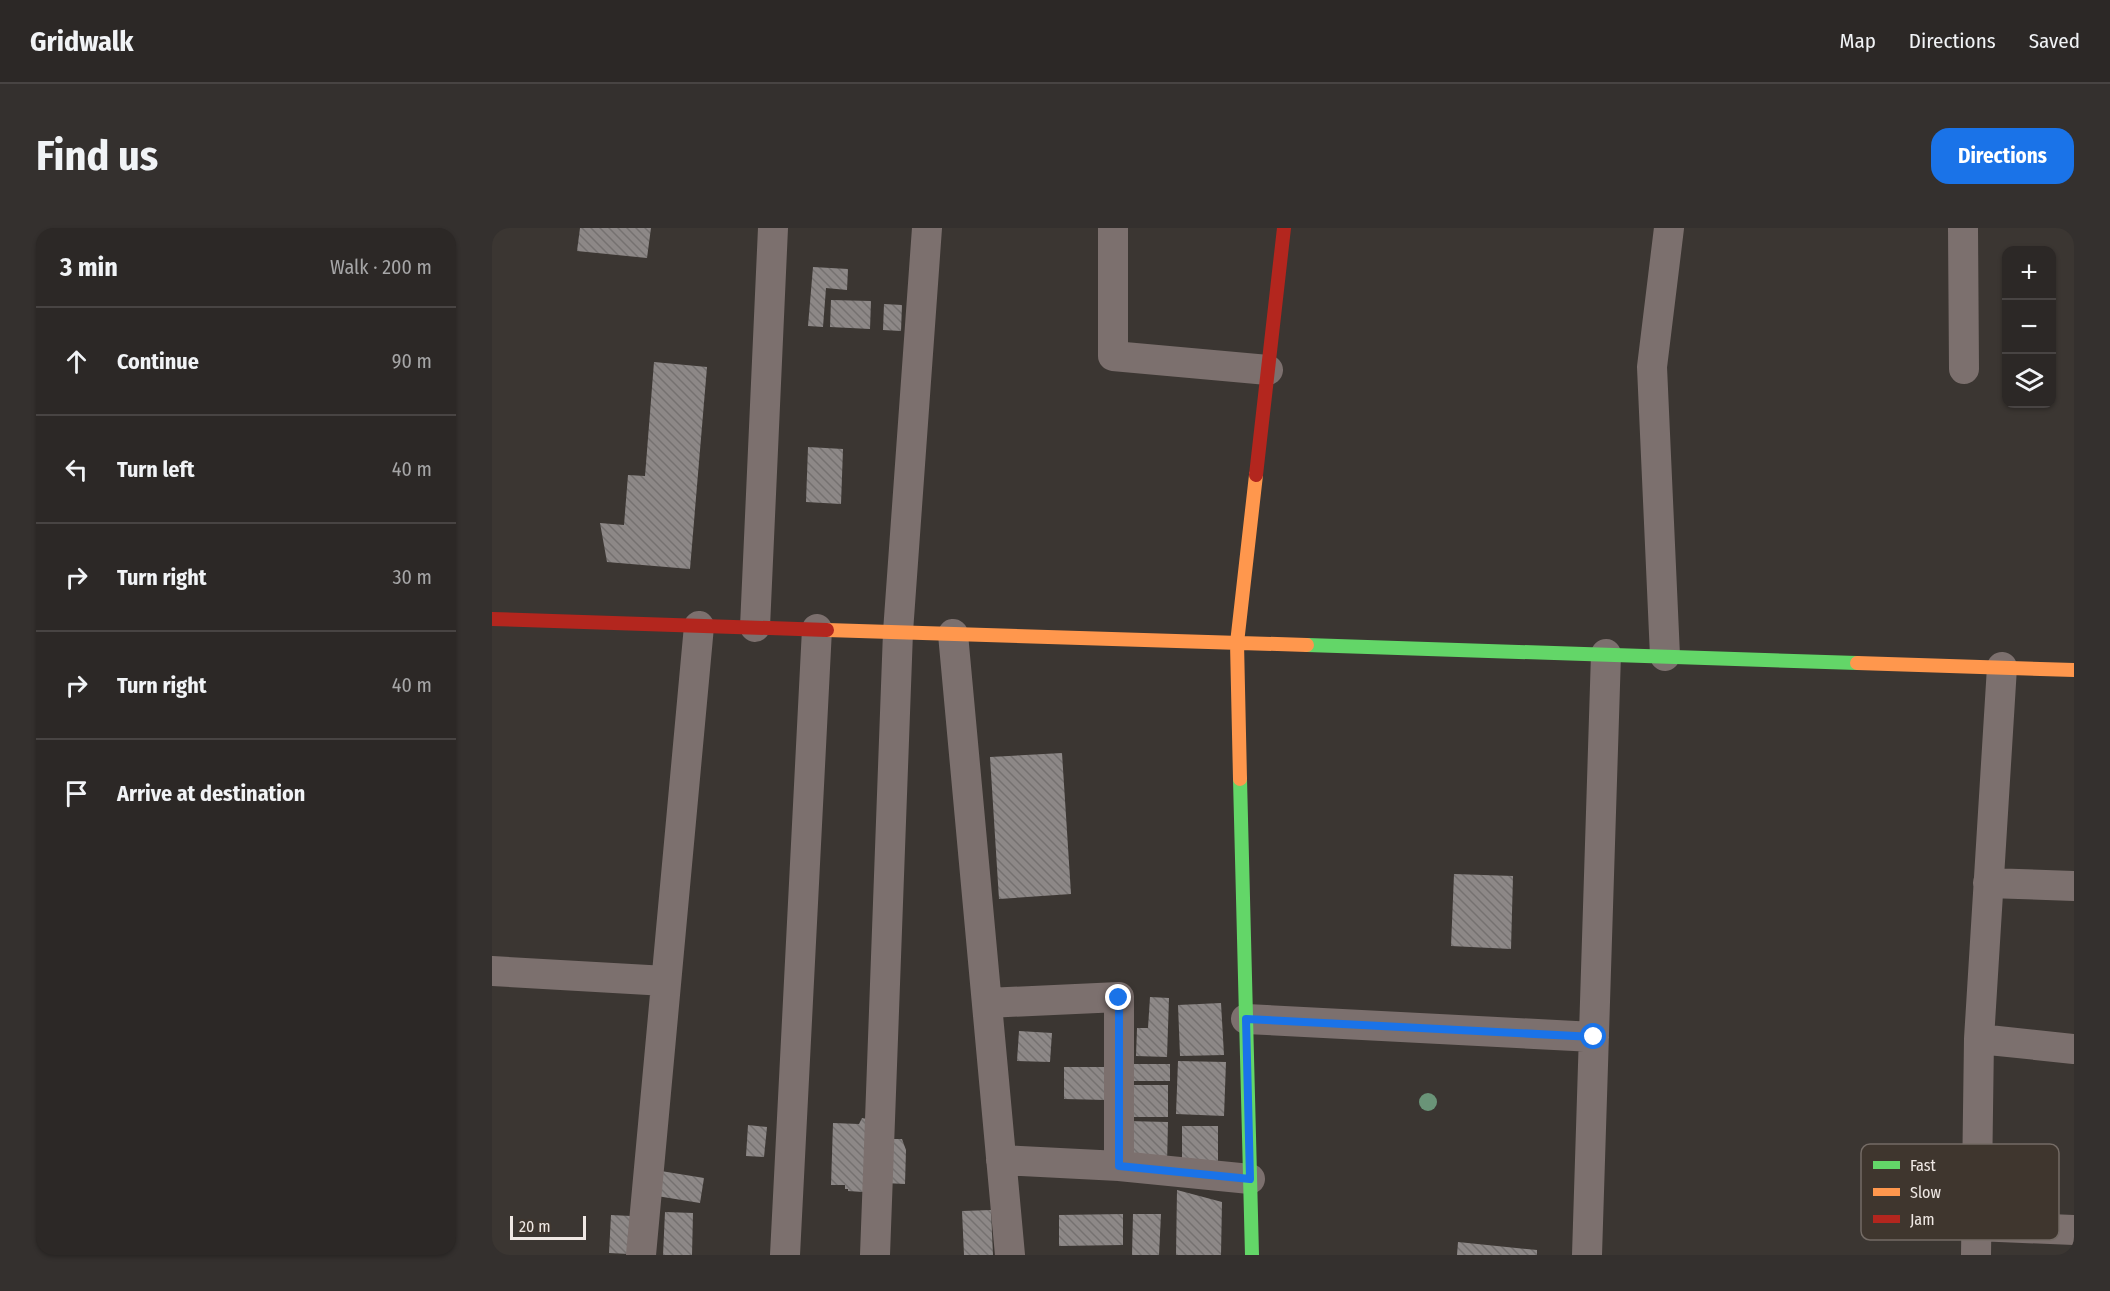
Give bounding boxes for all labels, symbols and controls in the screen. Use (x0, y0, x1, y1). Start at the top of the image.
text: Gridwalk (30, 25, 134, 58)
text: Map (1839, 28, 1876, 54)
text: Directions (1909, 28, 1996, 54)
text: Saved (2029, 28, 2080, 54)
button: Directions (1931, 128, 2074, 184)
text: Find us (36, 131, 158, 181)
map controls (2002, 246, 2056, 408)
button: + (2002, 246, 2056, 300)
text: 3 min (60, 252, 118, 283)
text: Walk · 200 m (330, 255, 432, 279)
button: − (2002, 300, 2056, 354)
icon: ahead (60, 345, 93, 378)
text: Continue (117, 348, 199, 375)
text: 90 m (392, 349, 432, 373)
button: layers (2002, 354, 2056, 408)
icon: left (60, 453, 93, 486)
text: Turn left (117, 456, 195, 483)
text: 40 m (392, 457, 432, 481)
icon: right (60, 561, 93, 594)
text: Turn right (117, 564, 206, 591)
text: 30 m (392, 565, 432, 589)
icon: right (60, 669, 93, 702)
text: Turn right (117, 672, 206, 699)
text: 40 m (392, 673, 432, 697)
icon: arrive (60, 777, 93, 810)
text: Arrive at destination (117, 780, 305, 807)
route end (1105, 984, 1131, 1010)
route start (1580, 1023, 1606, 1049)
legend (1861, 1144, 2059, 1240)
text: Fast (1910, 1156, 1937, 1175)
text: Slow (1910, 1183, 1941, 1202)
text: Jam (1910, 1210, 1935, 1229)
scale bar (510, 1213, 586, 1240)
text: 20 m (519, 1217, 550, 1236)

